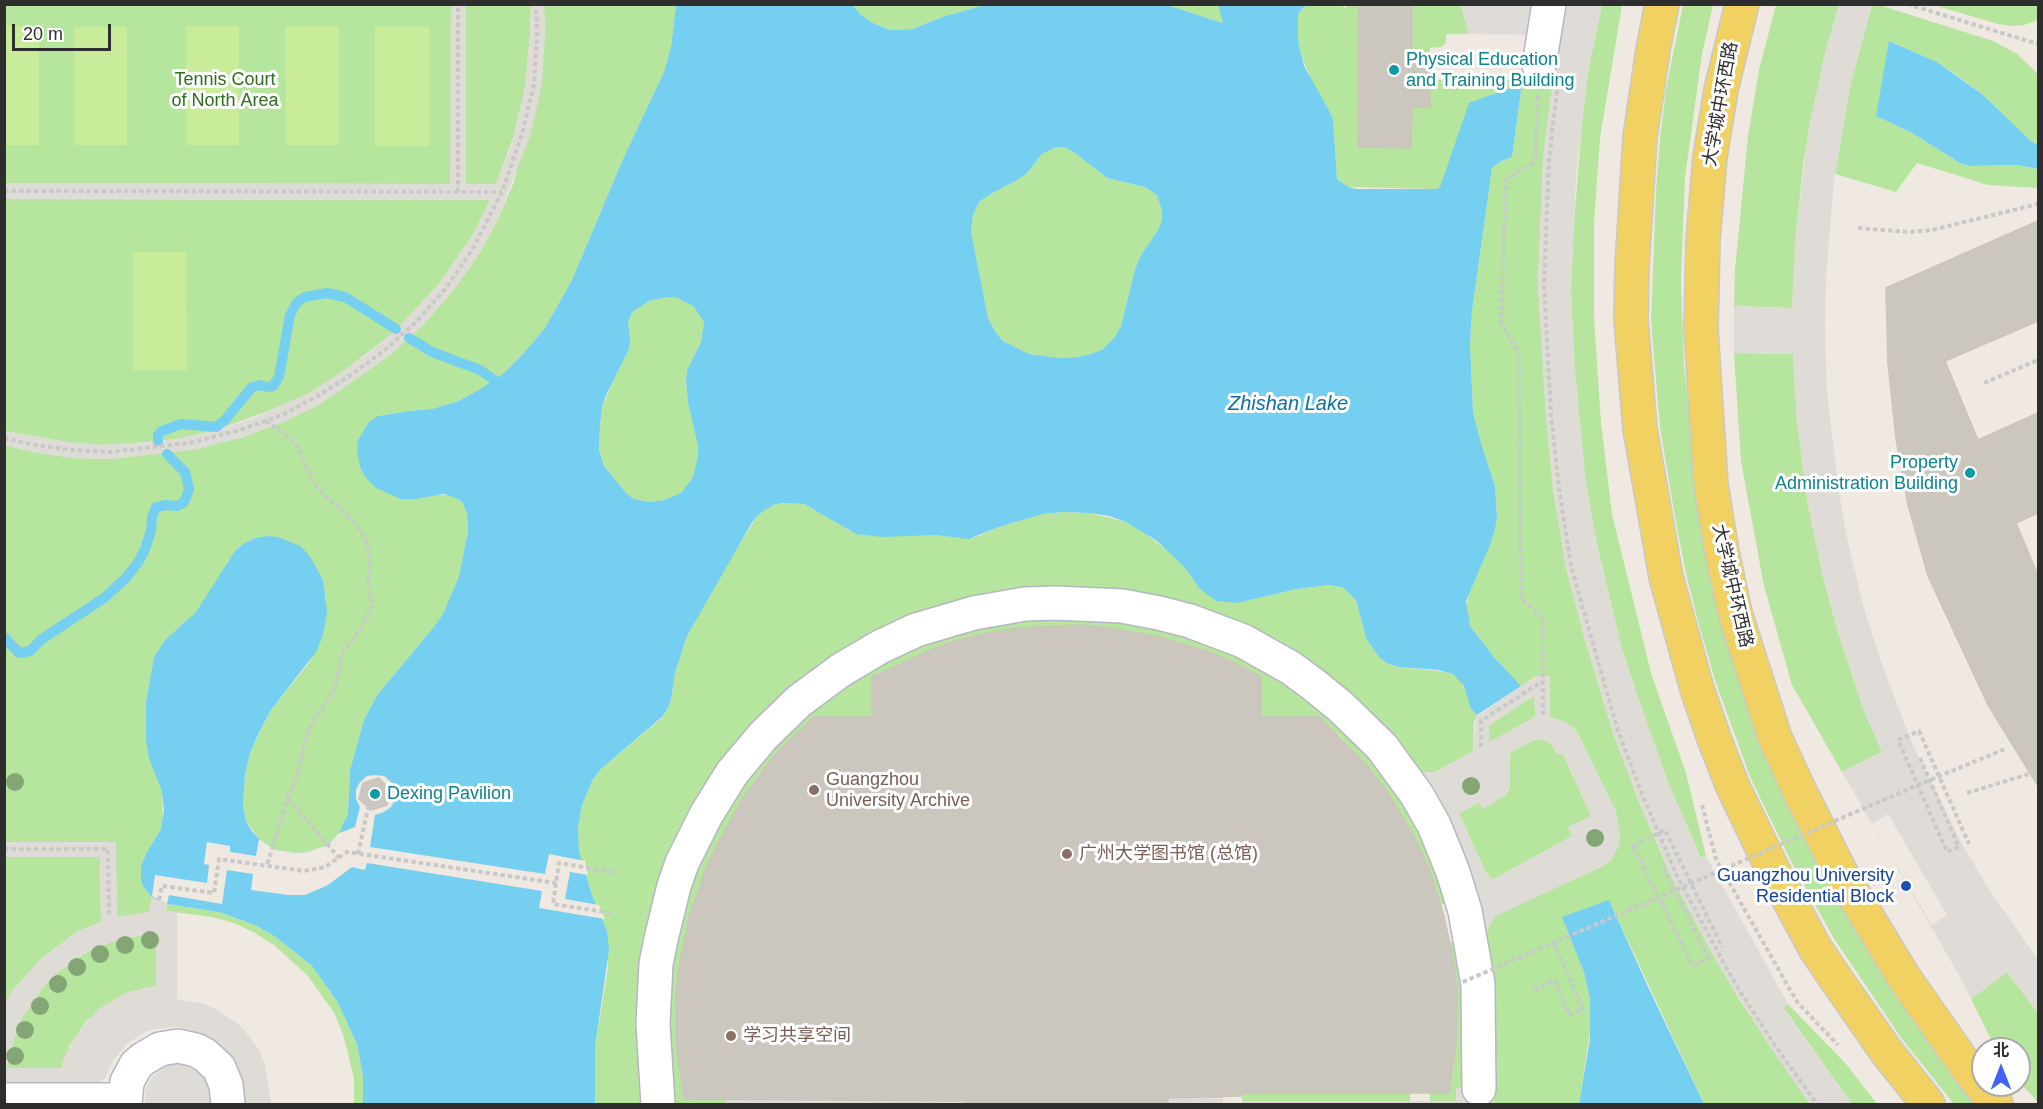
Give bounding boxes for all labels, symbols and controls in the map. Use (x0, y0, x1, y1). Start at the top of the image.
scale bar (15, 12, 114, 50)
text: 20 m (23, 24, 63, 44)
street label: 大学城中环西路 (1699, 40, 1743, 168)
place label: Physical Education and Training Building (1406, 49, 1574, 92)
marker: Physical Education and Training Building (1387, 63, 1401, 77)
park label: Tennis Court of North Area (171, 69, 279, 112)
water label: Zhishan Lake (1228, 392, 1348, 416)
place label: Property Administration Building (1775, 452, 1958, 494)
marker: Property Administration Building (1963, 466, 1977, 480)
street label: 大学城中环西路 (1707, 522, 1757, 650)
place label: Guangzhou University Archive (826, 769, 970, 812)
place label: Dexing Pavilion (387, 783, 511, 805)
marker: Guangzhou University Archive (807, 783, 821, 797)
marker: Dexing Pavilion (368, 787, 382, 801)
place label: 广州大学图书馆 (总馆) (1079, 843, 1258, 865)
marker: 广州大学图书馆 (总馆) (1060, 847, 1074, 861)
place label: Guangzhou University Residential Block (1717, 865, 1894, 908)
marker: Guangzhou University Residential Block (1899, 879, 1913, 893)
place label: 学习共享空间 (743, 1025, 851, 1047)
marker: 学习共享空间 (724, 1029, 738, 1043)
north arrow (1971, 1037, 2031, 1097)
text: 北 (1993, 1042, 2009, 1059)

